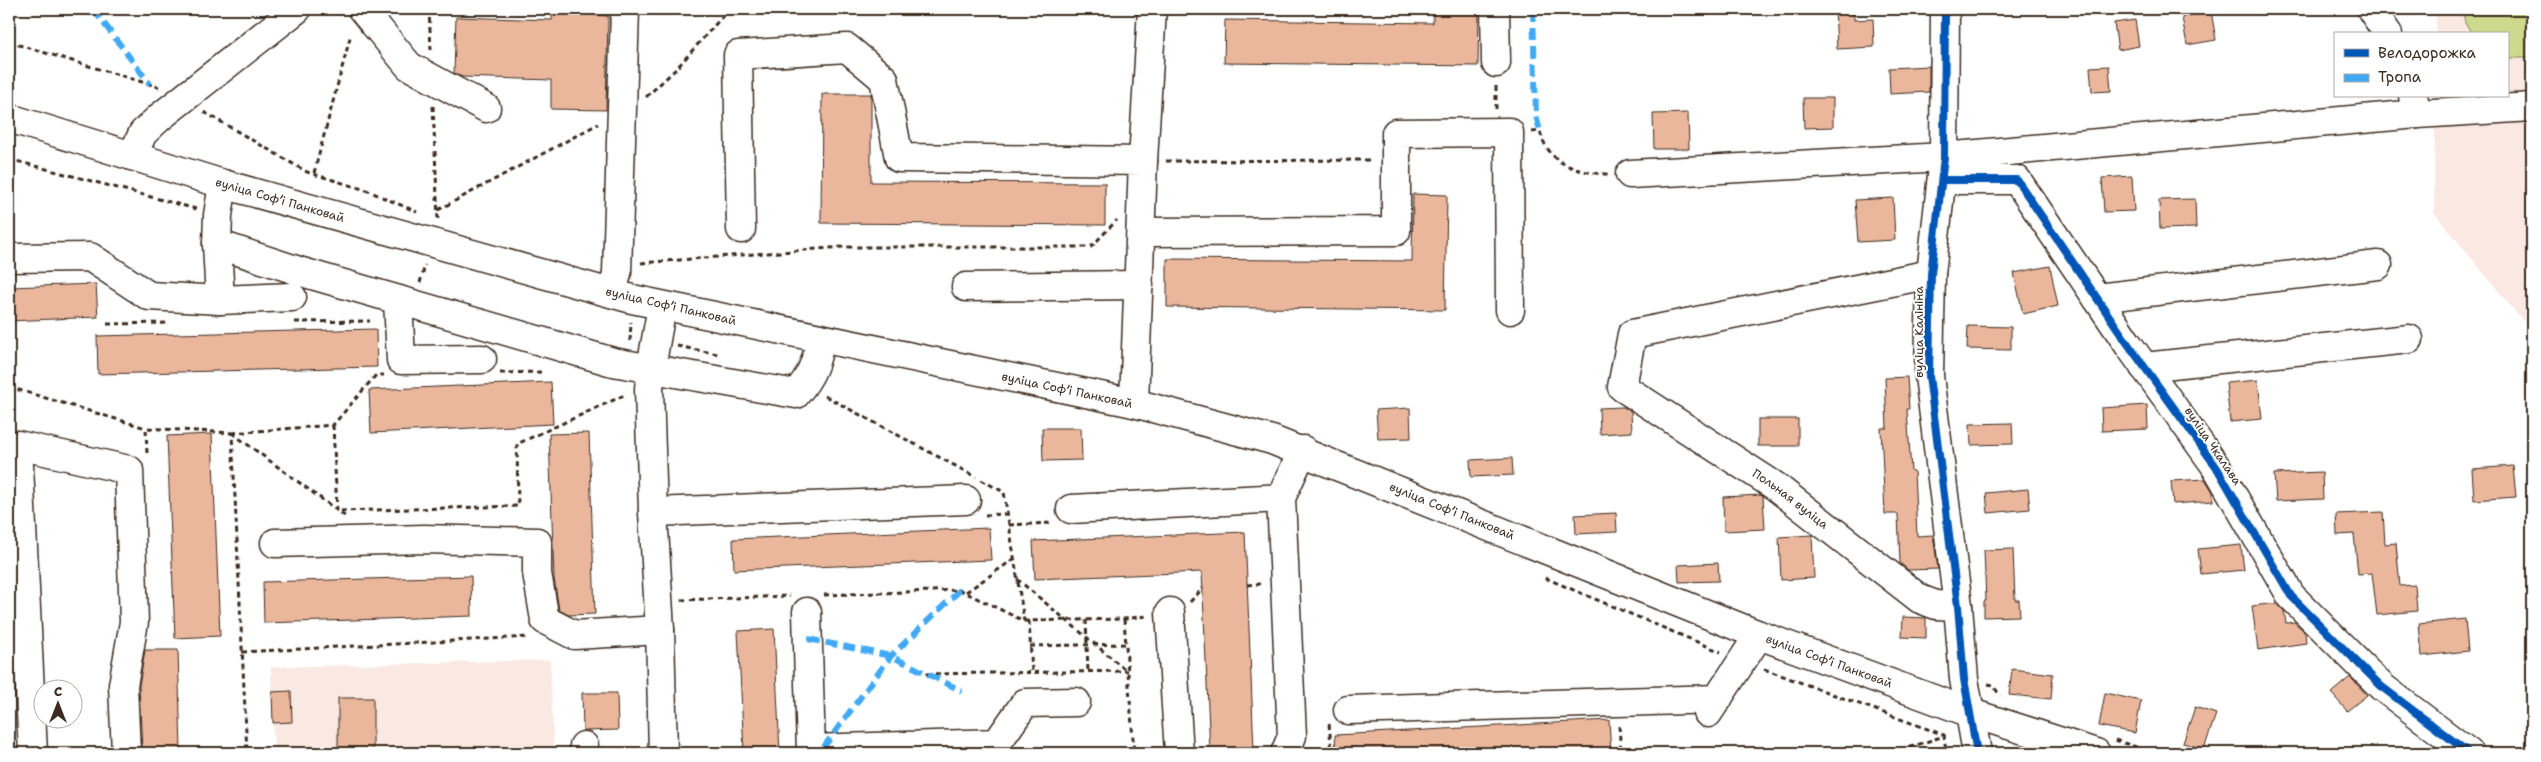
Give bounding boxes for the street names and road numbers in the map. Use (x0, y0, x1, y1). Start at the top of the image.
street label: вуліца Софʼі Панковай (214, 174, 347, 226)
street label: вуліца Софʼі Панковай (604, 283, 738, 329)
street label: вуліца Калініна (1911, 286, 1927, 378)
street label: вуліца Софʼі Панковай (1000, 368, 1134, 412)
street label: вуліца Чкалава (2181, 404, 2245, 489)
street label: Польная вуліца (1749, 465, 1832, 533)
street label: вуліца Софʼі Панковай (1387, 479, 1517, 543)
street label: вуліца Софʼі Панковай (1764, 631, 1895, 691)

